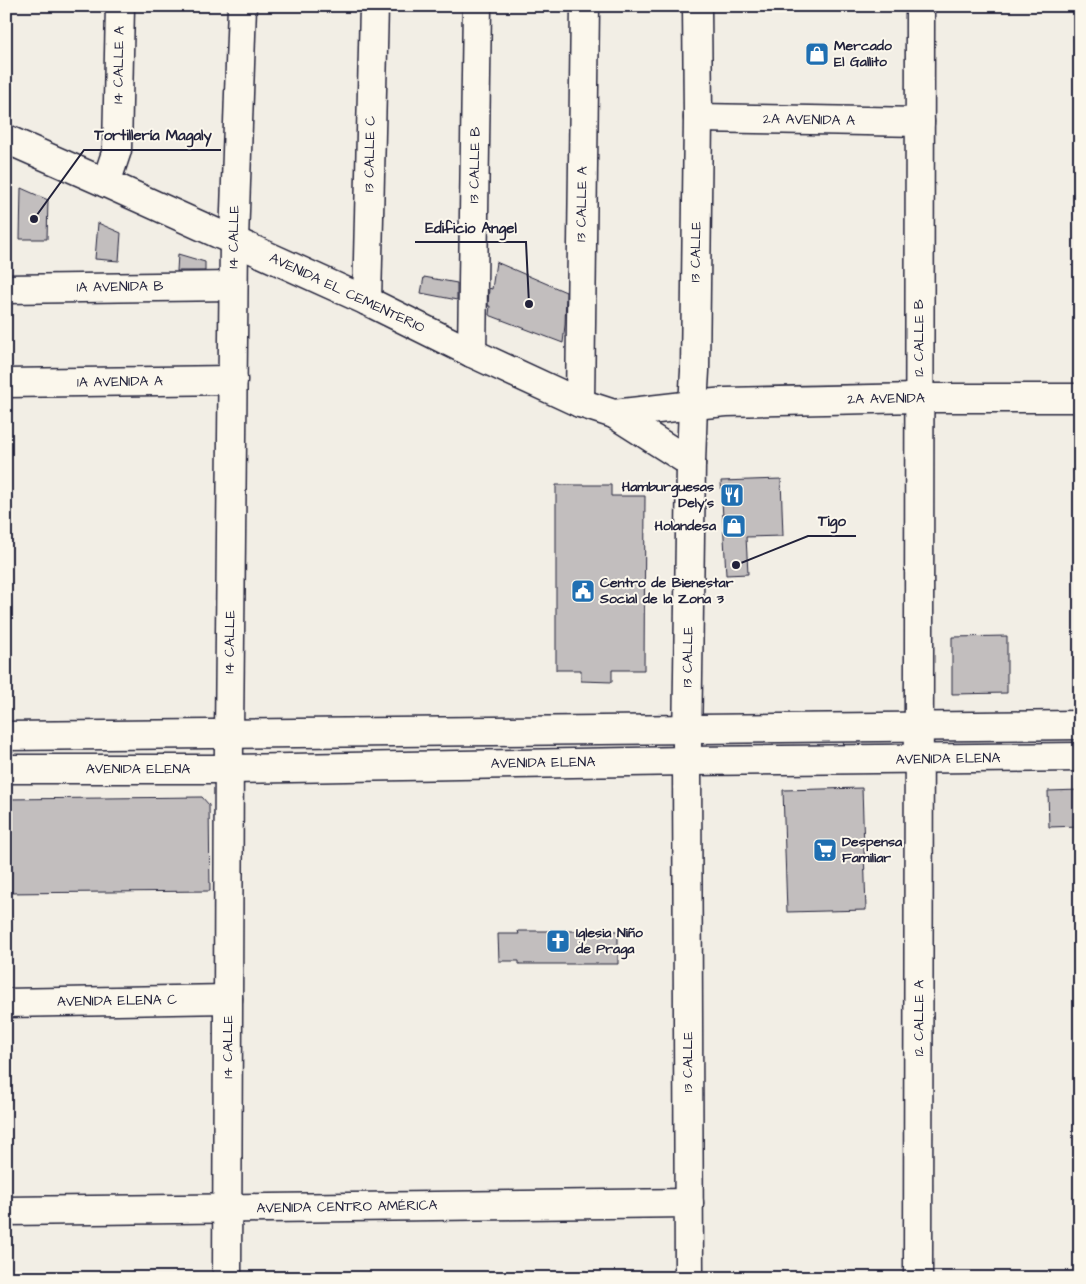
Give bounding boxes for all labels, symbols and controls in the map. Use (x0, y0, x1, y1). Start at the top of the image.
street label: 14 CALLE A (108, 26, 130, 104)
place label: Mercado El Gallito (834, 36, 892, 72)
shop icon: Mercado El Gallito (804, 41, 830, 67)
street label: 2A AVENIDA A (763, 109, 855, 131)
street label: 13 CALLE C (359, 115, 381, 192)
callout: Tortillería Magaly (84, 120, 221, 150)
text: Tortillería Magaly (93, 125, 212, 148)
street label: 13 CALLE B (464, 126, 486, 203)
street label: 13 CALLE A (571, 166, 593, 242)
street label: 14 CALLE (223, 204, 245, 269)
callout: Edificio Angel (415, 212, 526, 242)
text: Edificio Angel (425, 218, 517, 241)
street label: 13 CALLE (685, 221, 707, 283)
street label: AVENIDA EL CEMENTERIO (266, 248, 428, 338)
street label: 1A AVENIDA B (76, 276, 164, 298)
street label: 12 CALLE B (909, 299, 929, 377)
street label: 1A AVENIDA A (77, 371, 163, 393)
street label: 2A AVENIDA (847, 388, 925, 410)
place label: Hamburguesas Dely's (622, 477, 714, 513)
restaurant icon: Hamburguesas Dely's (719, 482, 745, 508)
callout: Tigo (808, 506, 856, 536)
text: Tigo (817, 511, 846, 534)
shop icon: Holandesa (721, 513, 747, 539)
place label: Holandesa (654, 516, 717, 536)
place label: Centro de Bienestar Social de la Zona 3 (599, 573, 734, 609)
public building icon: Centro de Bienestar Social de la Zona 3 (570, 578, 596, 604)
street label: 14 CALLE (219, 609, 241, 674)
street label: 13 CALLE (677, 626, 699, 688)
street label: AVENIDA ELENA (896, 748, 1000, 770)
street label: AVENIDA ELENA (491, 752, 595, 774)
street label: AVENIDA ELENA (86, 759, 190, 779)
place label: Despensa Familiar (842, 832, 903, 868)
supermarket icon: Despensa Familiar (812, 837, 838, 863)
place label: Iglesia Niño de Praga (575, 923, 643, 960)
church icon: Iglesia Niño de Praga (545, 928, 571, 954)
street label: 12 CALLE A (909, 980, 929, 1056)
street label: AVENIDA ELENA C (57, 990, 177, 1012)
street label: 14 CALLE (218, 1015, 238, 1079)
street label: 13 CALLE (678, 1031, 698, 1093)
street label: AVENIDA CENTRO AMÉRICA (256, 1195, 438, 1219)

